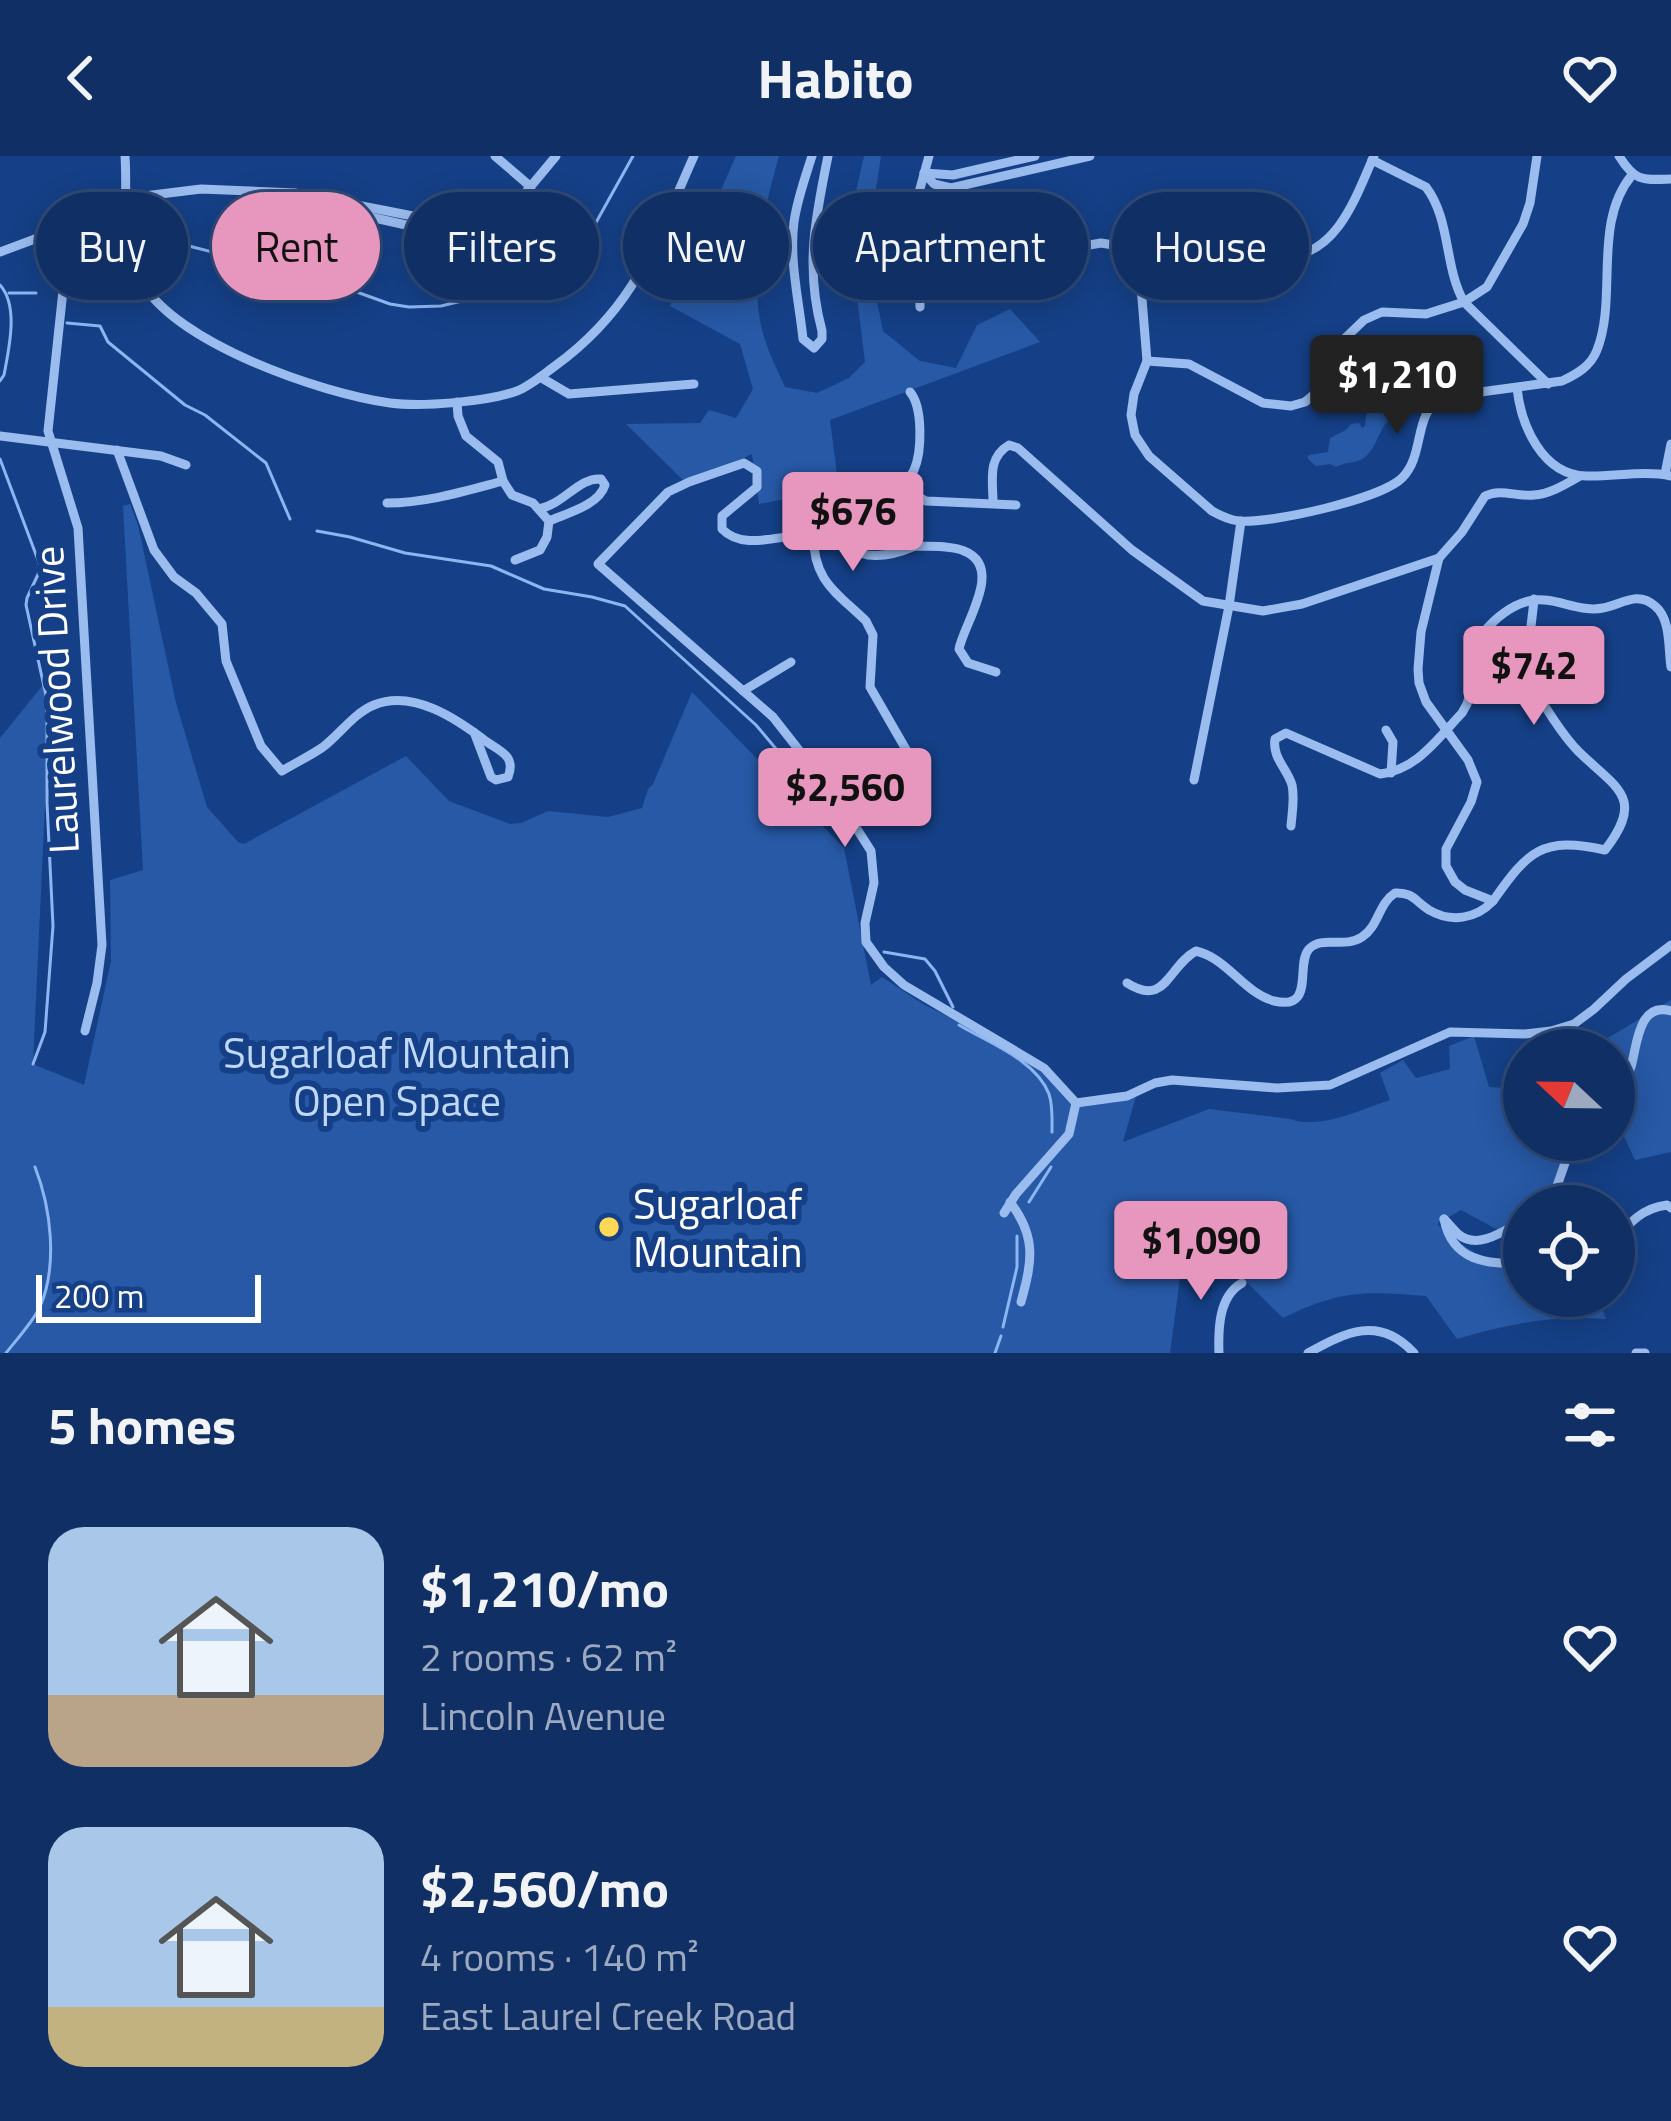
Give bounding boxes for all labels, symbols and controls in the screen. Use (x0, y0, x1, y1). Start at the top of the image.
text: Habito (758, 37, 913, 119)
icon: back (48, 45, 114, 111)
icon: heart (1557, 45, 1623, 111)
chip: Buy (36, 192, 188, 300)
chip: Rent (212, 192, 380, 300)
chip: Filters (404, 192, 599, 300)
chip: New (623, 192, 789, 300)
chip: Apartment (813, 192, 1088, 300)
chip: House (1112, 192, 1309, 300)
pin: $1,210 (1299, 335, 1495, 437)
text: $1,210 (1337, 344, 1457, 403)
pin: $676 (782, 472, 924, 574)
text: $676 (809, 481, 897, 540)
street label: Laurelwood Drive (15, 545, 95, 855)
pin: $742 (1463, 626, 1605, 728)
text: $742 (1490, 635, 1578, 694)
pin: $2,560 (747, 748, 943, 850)
text: $2,560 (785, 757, 905, 816)
park label: Sugarloaf Mountain Open Space (223, 1020, 571, 1132)
north arrow (1503, 1029, 1635, 1161)
map controls (1503, 1029, 1635, 1317)
place label: Sugarloaf Mountain (633, 1171, 803, 1283)
button: locate (1503, 1185, 1635, 1317)
pin: $1,090 (1103, 1201, 1299, 1303)
text: $1,090 (1141, 1210, 1261, 1269)
marker: Sugarloaf Mountain (596, 1214, 622, 1240)
scale bar (36, 1269, 261, 1322)
text: 200 m (54, 1271, 144, 1321)
text: 5 homes (48, 1386, 236, 1464)
icon: filters (1557, 1392, 1623, 1458)
text: $1,210/mo (420, 1549, 669, 1627)
icon: home (144, 1575, 288, 1719)
icon: heart (1557, 1614, 1623, 1680)
text: 2 rooms · 62 m² (420, 1627, 677, 1686)
text: Lincoln Avenue (420, 1686, 666, 1745)
text: $2,560/mo (420, 1849, 669, 1927)
icon: home (144, 1875, 288, 2019)
icon: heart (1557, 1914, 1623, 1980)
text: 4 rooms · 140 m² (420, 1927, 699, 1986)
text: East Laurel Creek Road (420, 1986, 796, 2045)

